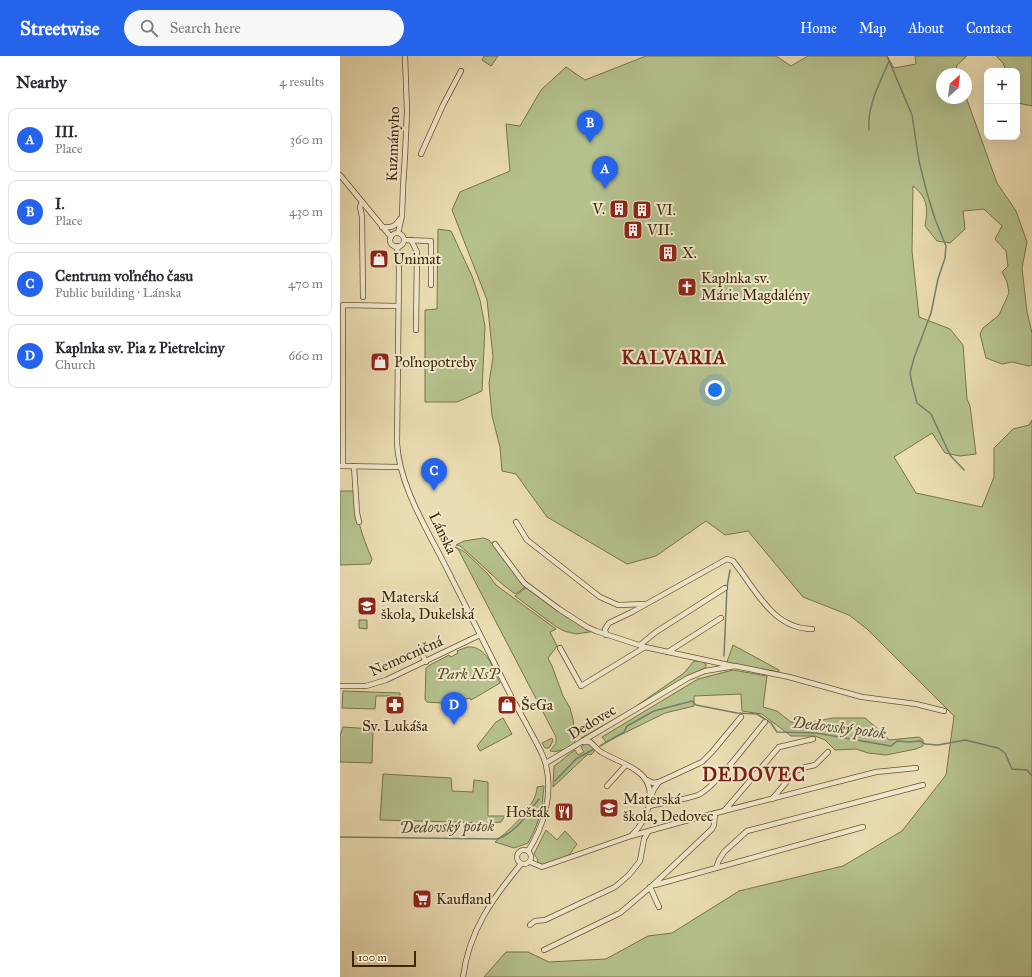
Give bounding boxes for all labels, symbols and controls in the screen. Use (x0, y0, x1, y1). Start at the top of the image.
search box (124, 10, 404, 46)
text: Streetwise (20, 17, 100, 40)
icon: search (138, 17, 160, 39)
text: Search here (170, 19, 241, 37)
text: Home (800, 20, 837, 37)
text: Map (859, 20, 886, 37)
text: About (908, 20, 944, 37)
text: Contact (966, 20, 1012, 37)
north arrow (936, 68, 972, 104)
map controls (984, 68, 1020, 140)
button: + (984, 68, 1020, 104)
text: Nearby (16, 72, 67, 93)
text: 4 results (279, 74, 324, 90)
button: − (984, 104, 1020, 140)
street label: Kuzmányho (383, 106, 403, 182)
pin: B (577, 110, 603, 143)
text: III. (55, 123, 77, 141)
text: A (26, 132, 34, 148)
text: 360 m (290, 132, 323, 148)
text: Place (55, 141, 82, 157)
pin: A (592, 156, 618, 189)
text: I. (55, 195, 65, 213)
building icon: V. (608, 198, 630, 220)
building icon: VI. (631, 199, 653, 221)
place label: V. (591, 200, 605, 218)
place label: VI. (655, 201, 676, 219)
text: B (26, 204, 34, 220)
text: 430 m (289, 204, 323, 220)
text: Place (55, 213, 82, 229)
building icon: VII. (622, 219, 644, 241)
place label: VII. (646, 221, 673, 239)
building icon: X. (657, 242, 679, 264)
place label: X. (682, 244, 697, 262)
shop icon: Unimat (368, 248, 390, 270)
place label: Unimat (393, 250, 442, 268)
text: Centrum voľného času (55, 267, 193, 285)
place label: Kaplnka sv. Márie Magdalény (701, 269, 811, 304)
text: C (26, 276, 34, 292)
text: 470 m (288, 276, 323, 292)
church icon: Kaplnka sv. Márie Magdalény (676, 276, 698, 298)
text: Public building · Lánska (55, 285, 181, 301)
text: Kaplnka sv. Pia z Pietrelciny (55, 339, 224, 357)
district label: KALVARIA (621, 346, 727, 369)
text: D (25, 348, 35, 364)
text: 660 m (288, 348, 323, 364)
shop icon: Poľnopotreby (369, 351, 391, 373)
place label: Poľnopotreby (394, 353, 477, 371)
text: Church (55, 357, 95, 373)
your location (705, 380, 725, 400)
pin: C (421, 458, 447, 491)
street label: Lánska (425, 509, 461, 557)
place label: Materská škola, Dukelská (381, 588, 475, 623)
school or university icon: Materská škola, Dukelská (356, 595, 378, 617)
street label: Nemocničná (367, 632, 446, 680)
park label: Park NsP (437, 665, 501, 683)
pin: D (441, 692, 467, 725)
pharmacy icon: Sv. Lukáša (384, 694, 406, 716)
shop icon: ŠeGa (496, 694, 518, 716)
place label: ŠeGa (521, 695, 554, 714)
street label: Dedovec (565, 701, 619, 743)
water label: Dedovský potok (791, 712, 887, 744)
place label: Sv. Lukáša (362, 717, 429, 735)
district label: DEDOVEC (702, 763, 806, 786)
place label: Materská škola, Dedovec (623, 790, 713, 825)
school or university icon: Materská škola, Dedovec (598, 797, 620, 819)
restaurant icon: Hošták (553, 801, 575, 823)
place label: Hošták (505, 803, 550, 821)
water label: Dedovský potok (399, 816, 495, 838)
supermarket icon: Kaufland (411, 888, 433, 910)
place label: Kaufland (436, 890, 492, 908)
scale bar (352, 949, 416, 968)
text: 100 m (358, 951, 387, 964)

